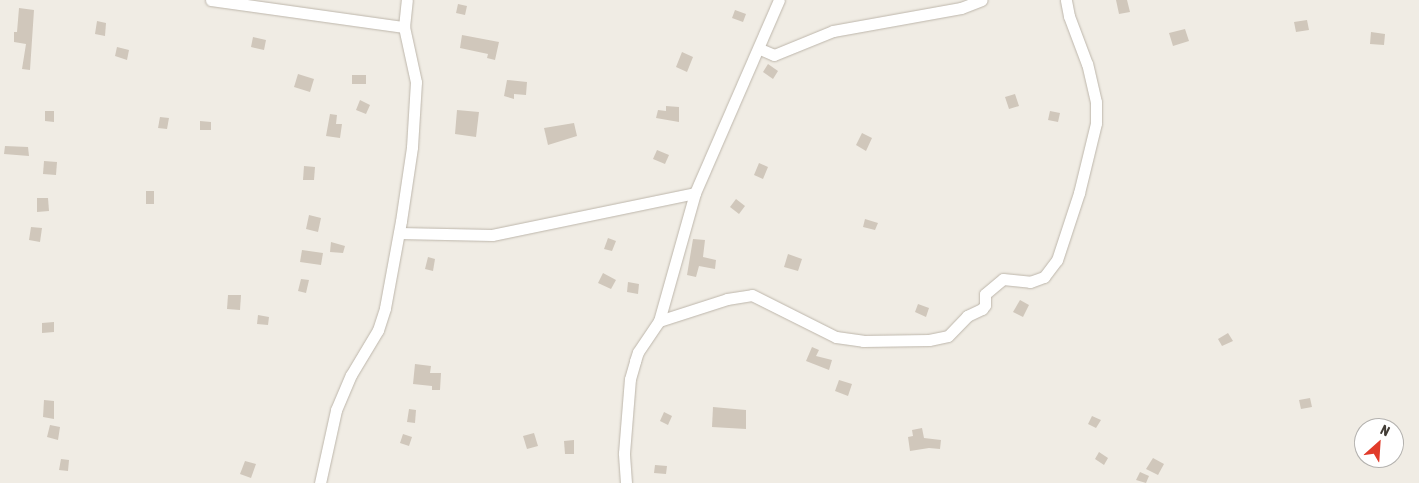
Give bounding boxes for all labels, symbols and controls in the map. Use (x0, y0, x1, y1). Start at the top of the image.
north arrow (1354, 418, 1404, 468)
text: N (1378, 421, 1392, 439)

